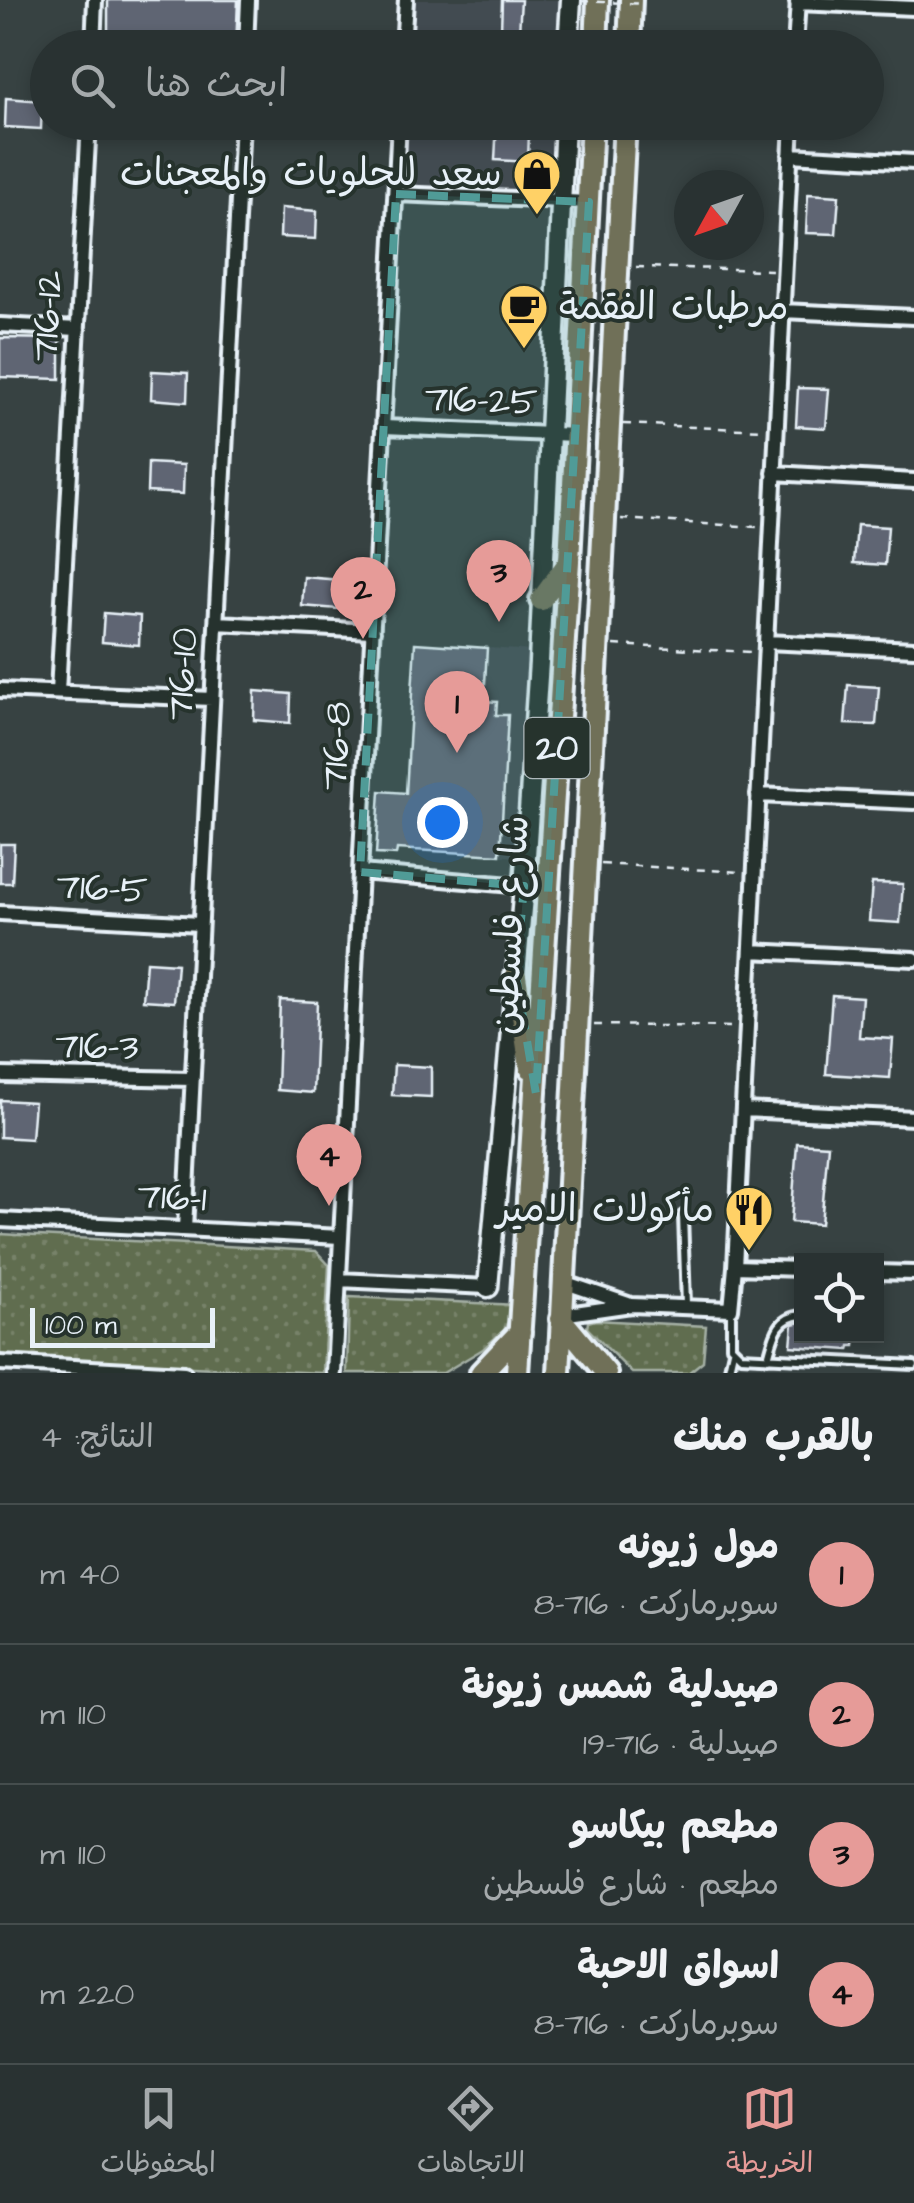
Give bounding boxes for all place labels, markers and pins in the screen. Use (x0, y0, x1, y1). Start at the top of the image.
place label: سعد للحلويات والمعجنات (120, 148, 502, 200)
shop icon: سعد للحلويات والمعجنات (511, 148, 563, 216)
cafe icon: مرطبات الفقمة (498, 282, 550, 350)
place label: مرطبات الفقمة (559, 282, 789, 334)
pin: 3 (466, 540, 532, 622)
pin: 2 (330, 556, 396, 639)
pin: 1 (424, 670, 490, 753)
pin: 4 (296, 1124, 362, 1206)
place label: مأكولات الامير (493, 1184, 714, 1236)
restaurant icon: مأكولات الامير (723, 1184, 775, 1252)

